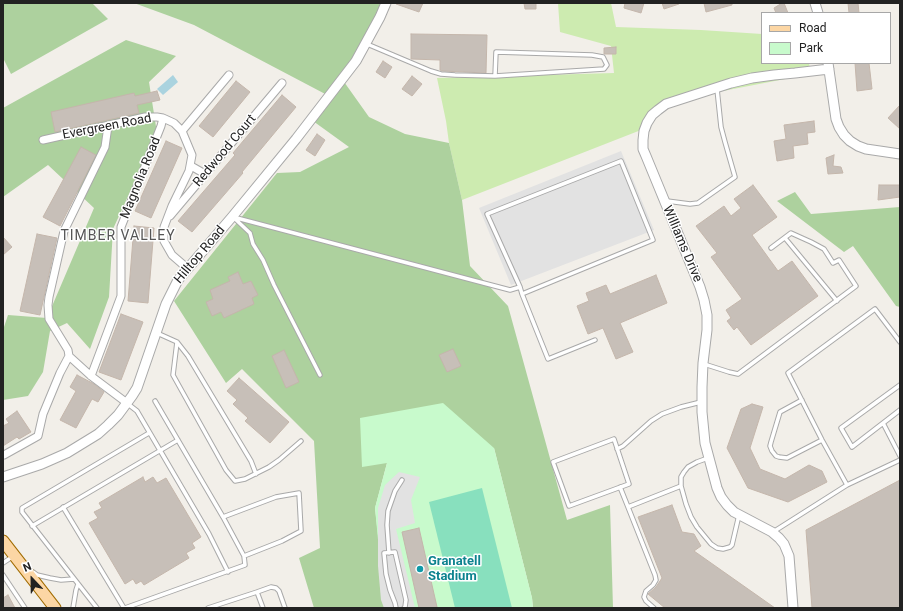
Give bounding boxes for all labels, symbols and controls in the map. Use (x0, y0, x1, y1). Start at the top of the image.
legend (761, 12, 891, 64)
text: Road (799, 21, 827, 35)
text: Park (799, 41, 823, 55)
street label: Evergreen Road (61, 111, 153, 143)
street label: Redwood Court (190, 112, 260, 190)
street label: Magnolia Road (118, 135, 164, 221)
street label: Williams Drive (659, 203, 705, 285)
street label: Hilltop Road (171, 223, 229, 287)
district label: TIMBER VALLEY (60, 228, 176, 244)
place label: Granatell Stadium (428, 554, 481, 585)
north arrow (12, 559, 52, 599)
text: N (21, 560, 33, 575)
marker: Granatell Stadium (415, 564, 425, 574)

